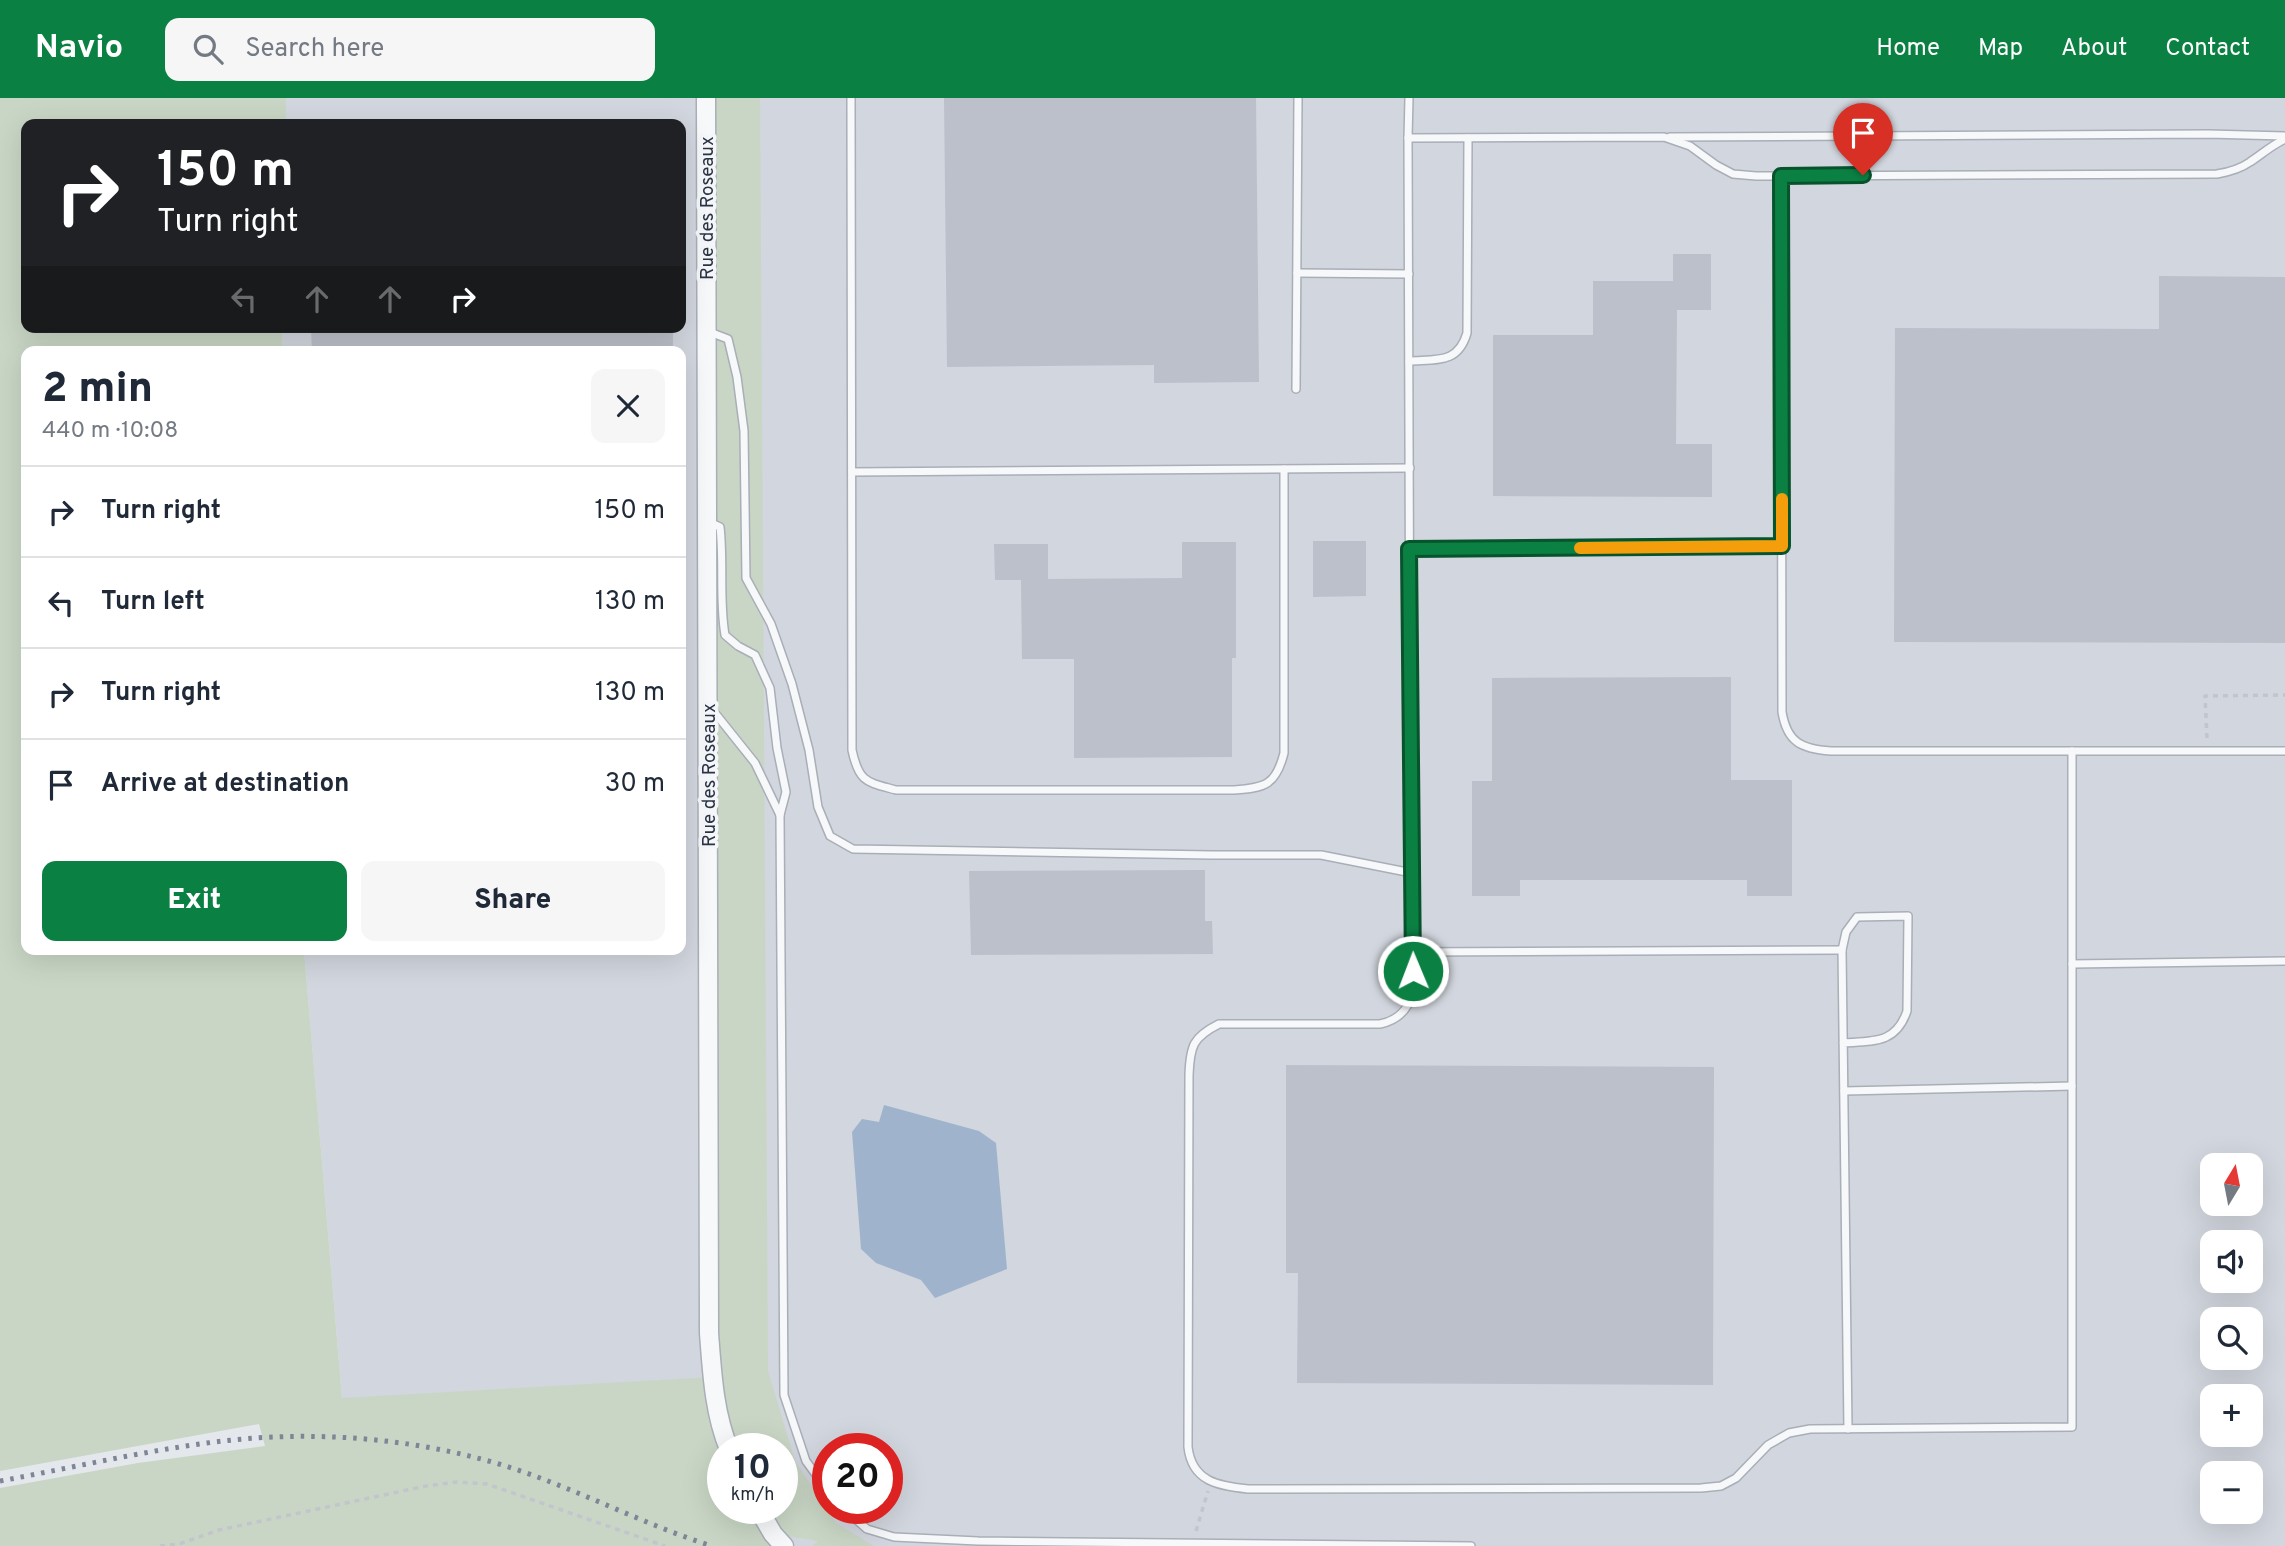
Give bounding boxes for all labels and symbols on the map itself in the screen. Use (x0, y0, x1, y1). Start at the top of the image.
pin (1833, 103, 1893, 175)
street label: Rue des Roseaux (696, 136, 720, 280)
street label: Rue des Roseaux (698, 703, 722, 847)
position arrow (1376, 934, 1450, 1008)
north arrow (2200, 1153, 2263, 1216)
speed limit sign: 20 (812, 1433, 903, 1524)

